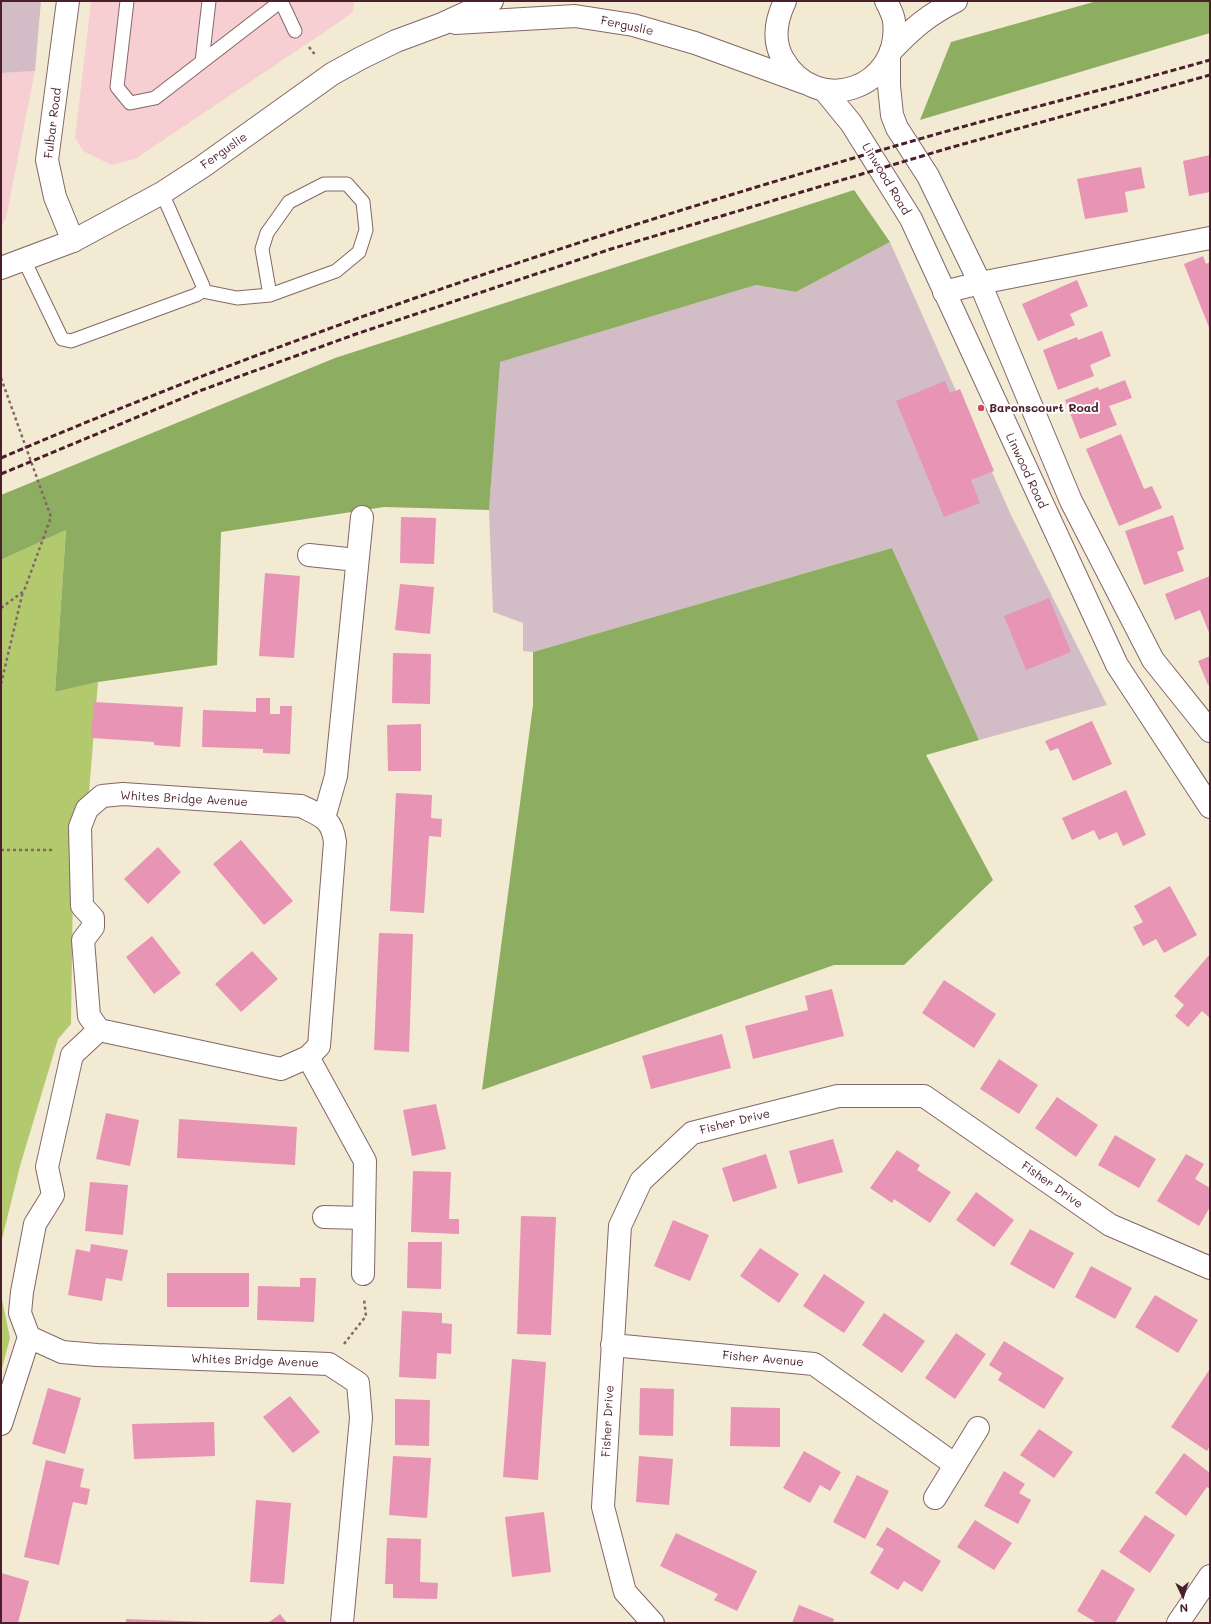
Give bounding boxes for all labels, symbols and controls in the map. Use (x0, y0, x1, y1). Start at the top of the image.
street label: Ferguslie (599, 13, 655, 39)
street label: Fulbar Road (42, 87, 64, 159)
street label: Ferguslie (198, 130, 250, 172)
street label: Linwood Road (859, 140, 913, 218)
place label: Baronscourt Road (989, 401, 1099, 415)
marker: Baronscourt Road (976, 403, 986, 413)
street label: Linwood Road (1002, 431, 1050, 511)
street label: Whites Bridge Avenue (120, 788, 248, 810)
street label: Fisher Drive (698, 1106, 772, 1138)
street label: Fisher Drive (1018, 1158, 1086, 1212)
street label: Fisher Avenue (722, 1348, 804, 1370)
street label: Whites Bridge Avenue (191, 1352, 319, 1370)
street label: Fisher Drive (599, 1385, 617, 1457)
north arrow (1163, 1576, 1203, 1616)
text: N (1179, 1601, 1189, 1616)

